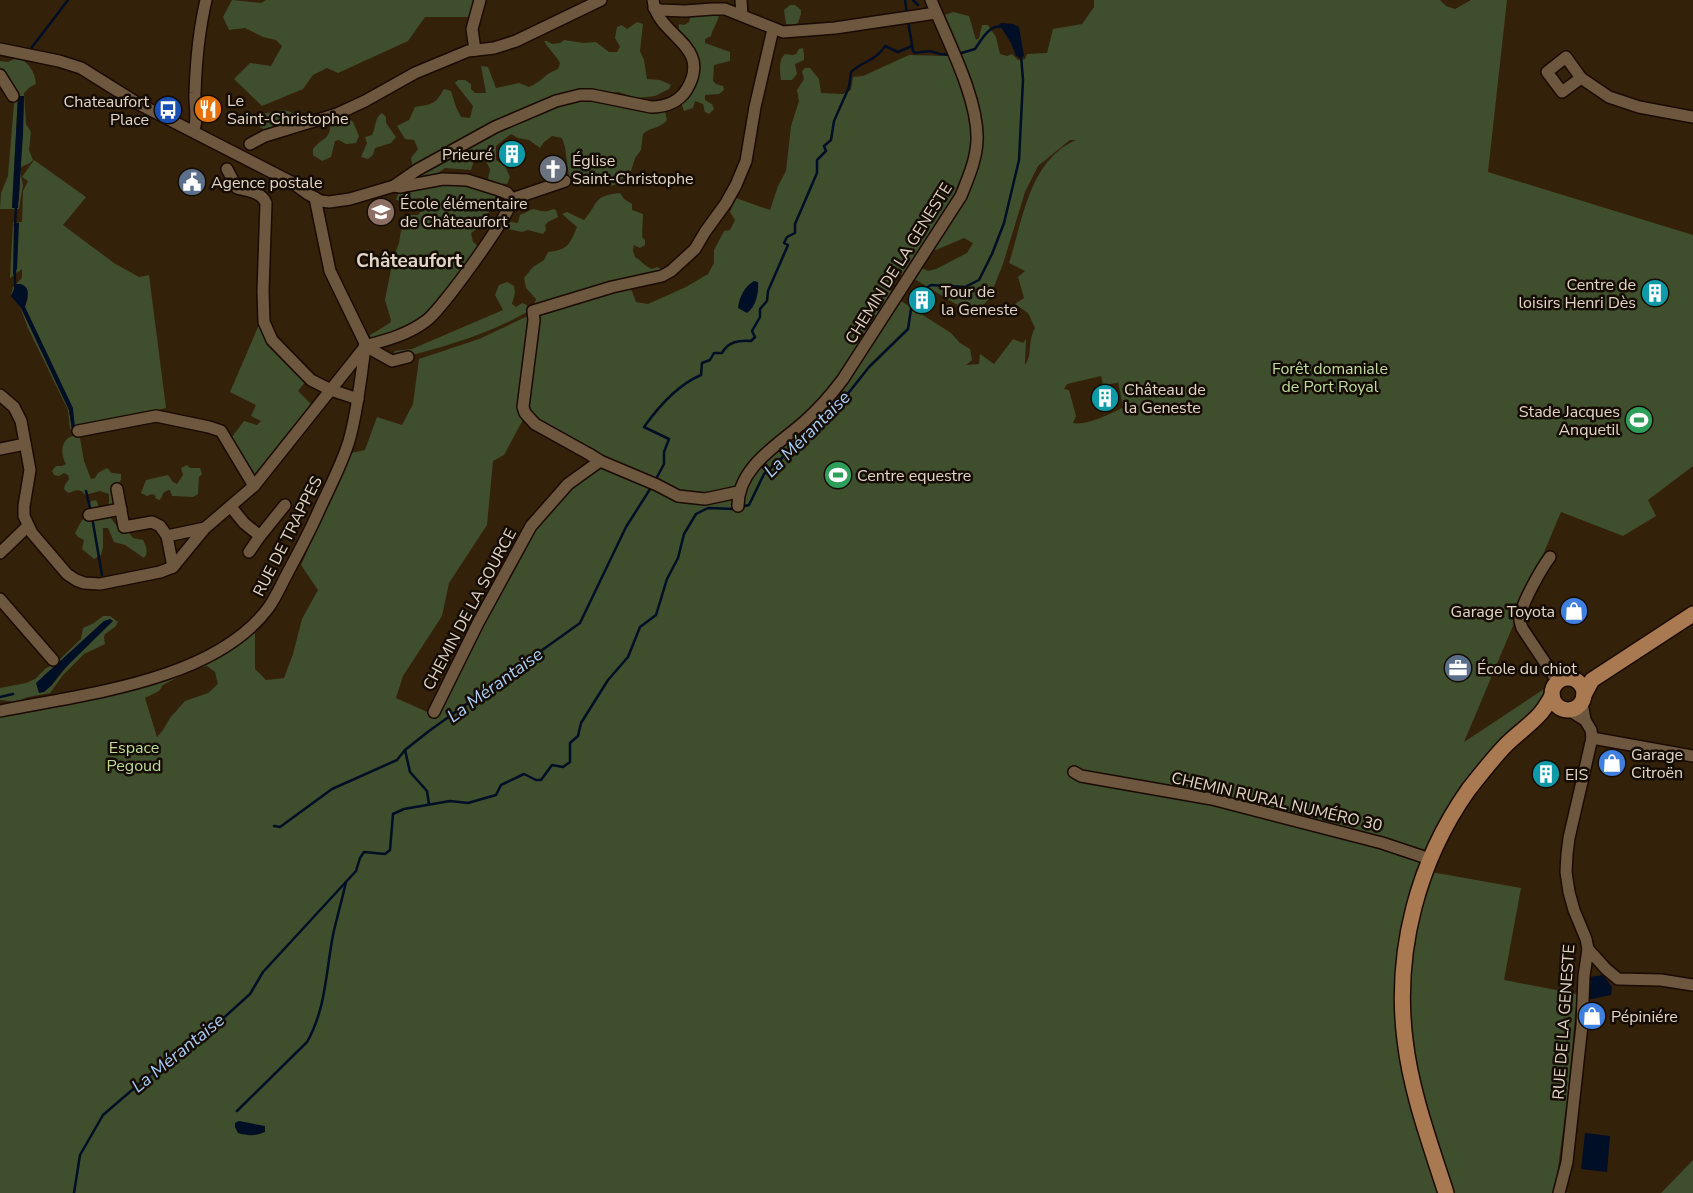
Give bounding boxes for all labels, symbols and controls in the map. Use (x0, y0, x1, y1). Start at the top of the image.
place label: Le Saint-Christophe (227, 90, 349, 130)
place label: Chateaufort Place (63, 91, 149, 131)
restaurant icon: Le Saint-Christophe (193, 94, 223, 124)
bus stop icon: Chateaufort Place (153, 95, 183, 125)
building icon: Prieuré (497, 139, 527, 169)
place label: Prieuré (442, 144, 493, 166)
place label: Église Saint-Christophe (572, 150, 694, 190)
church icon: Église Saint-Christophe (538, 154, 568, 184)
public building icon: Agence postale (177, 167, 207, 197)
place label: Agence postale (211, 172, 323, 194)
street label: CHEMIN DE LA GENESTE (840, 179, 957, 348)
place label: École élémentaire de Châteaufort (400, 193, 528, 233)
school or university icon: École élémentaire de Châteaufort (366, 197, 396, 227)
district label: Châteaufort (356, 248, 463, 274)
place label: Centre de loisirs Henri Dès (1518, 274, 1636, 314)
building icon: Centre de loisirs Henri Dès (1640, 278, 1670, 308)
place label: Tour de la Geneste (941, 281, 1018, 321)
building icon: Tour de la Geneste (907, 285, 937, 315)
park label: Forêt domaniale de Port Royal (1272, 358, 1388, 398)
place label: Château de la Geneste (1124, 379, 1206, 419)
building icon: Château de la Geneste (1090, 383, 1120, 413)
water label: La Mérantaise (758, 385, 856, 483)
place label: Stade Jacques Anquetil (1519, 401, 1620, 441)
sports icon: Stade Jacques Anquetil (1624, 405, 1654, 435)
sports icon: Centre equestre (823, 460, 853, 490)
place label: Centre equestre (857, 465, 971, 487)
street label: RUE DE TRAPPES (248, 472, 328, 600)
street label: CHEMIN DE LA SOURCE (418, 525, 522, 694)
shop icon: Garage Toyota (1559, 596, 1589, 626)
place label: Garage Toyota (1451, 601, 1555, 623)
water label: La Mérantaise (442, 642, 548, 728)
office icon: École du chiot (1443, 653, 1473, 683)
place label: École du chiot (1477, 658, 1577, 680)
park label: Espace Pegoud (107, 737, 161, 777)
place label: Garage Citroën (1631, 744, 1683, 784)
shop icon: Garage Citroën (1597, 748, 1627, 778)
building icon: EIS (1531, 759, 1561, 789)
place label: EIS (1565, 764, 1588, 786)
street label: CHEMIN RURAL NUMÉRO 30 (1169, 767, 1385, 837)
street label: RUE DE LA GENESTE (1548, 944, 1580, 1101)
shop icon: Pépiniére (1577, 1001, 1607, 1031)
place label: Pépiniére (1611, 1006, 1678, 1028)
water label: La Mérantaise (126, 1008, 230, 1098)

